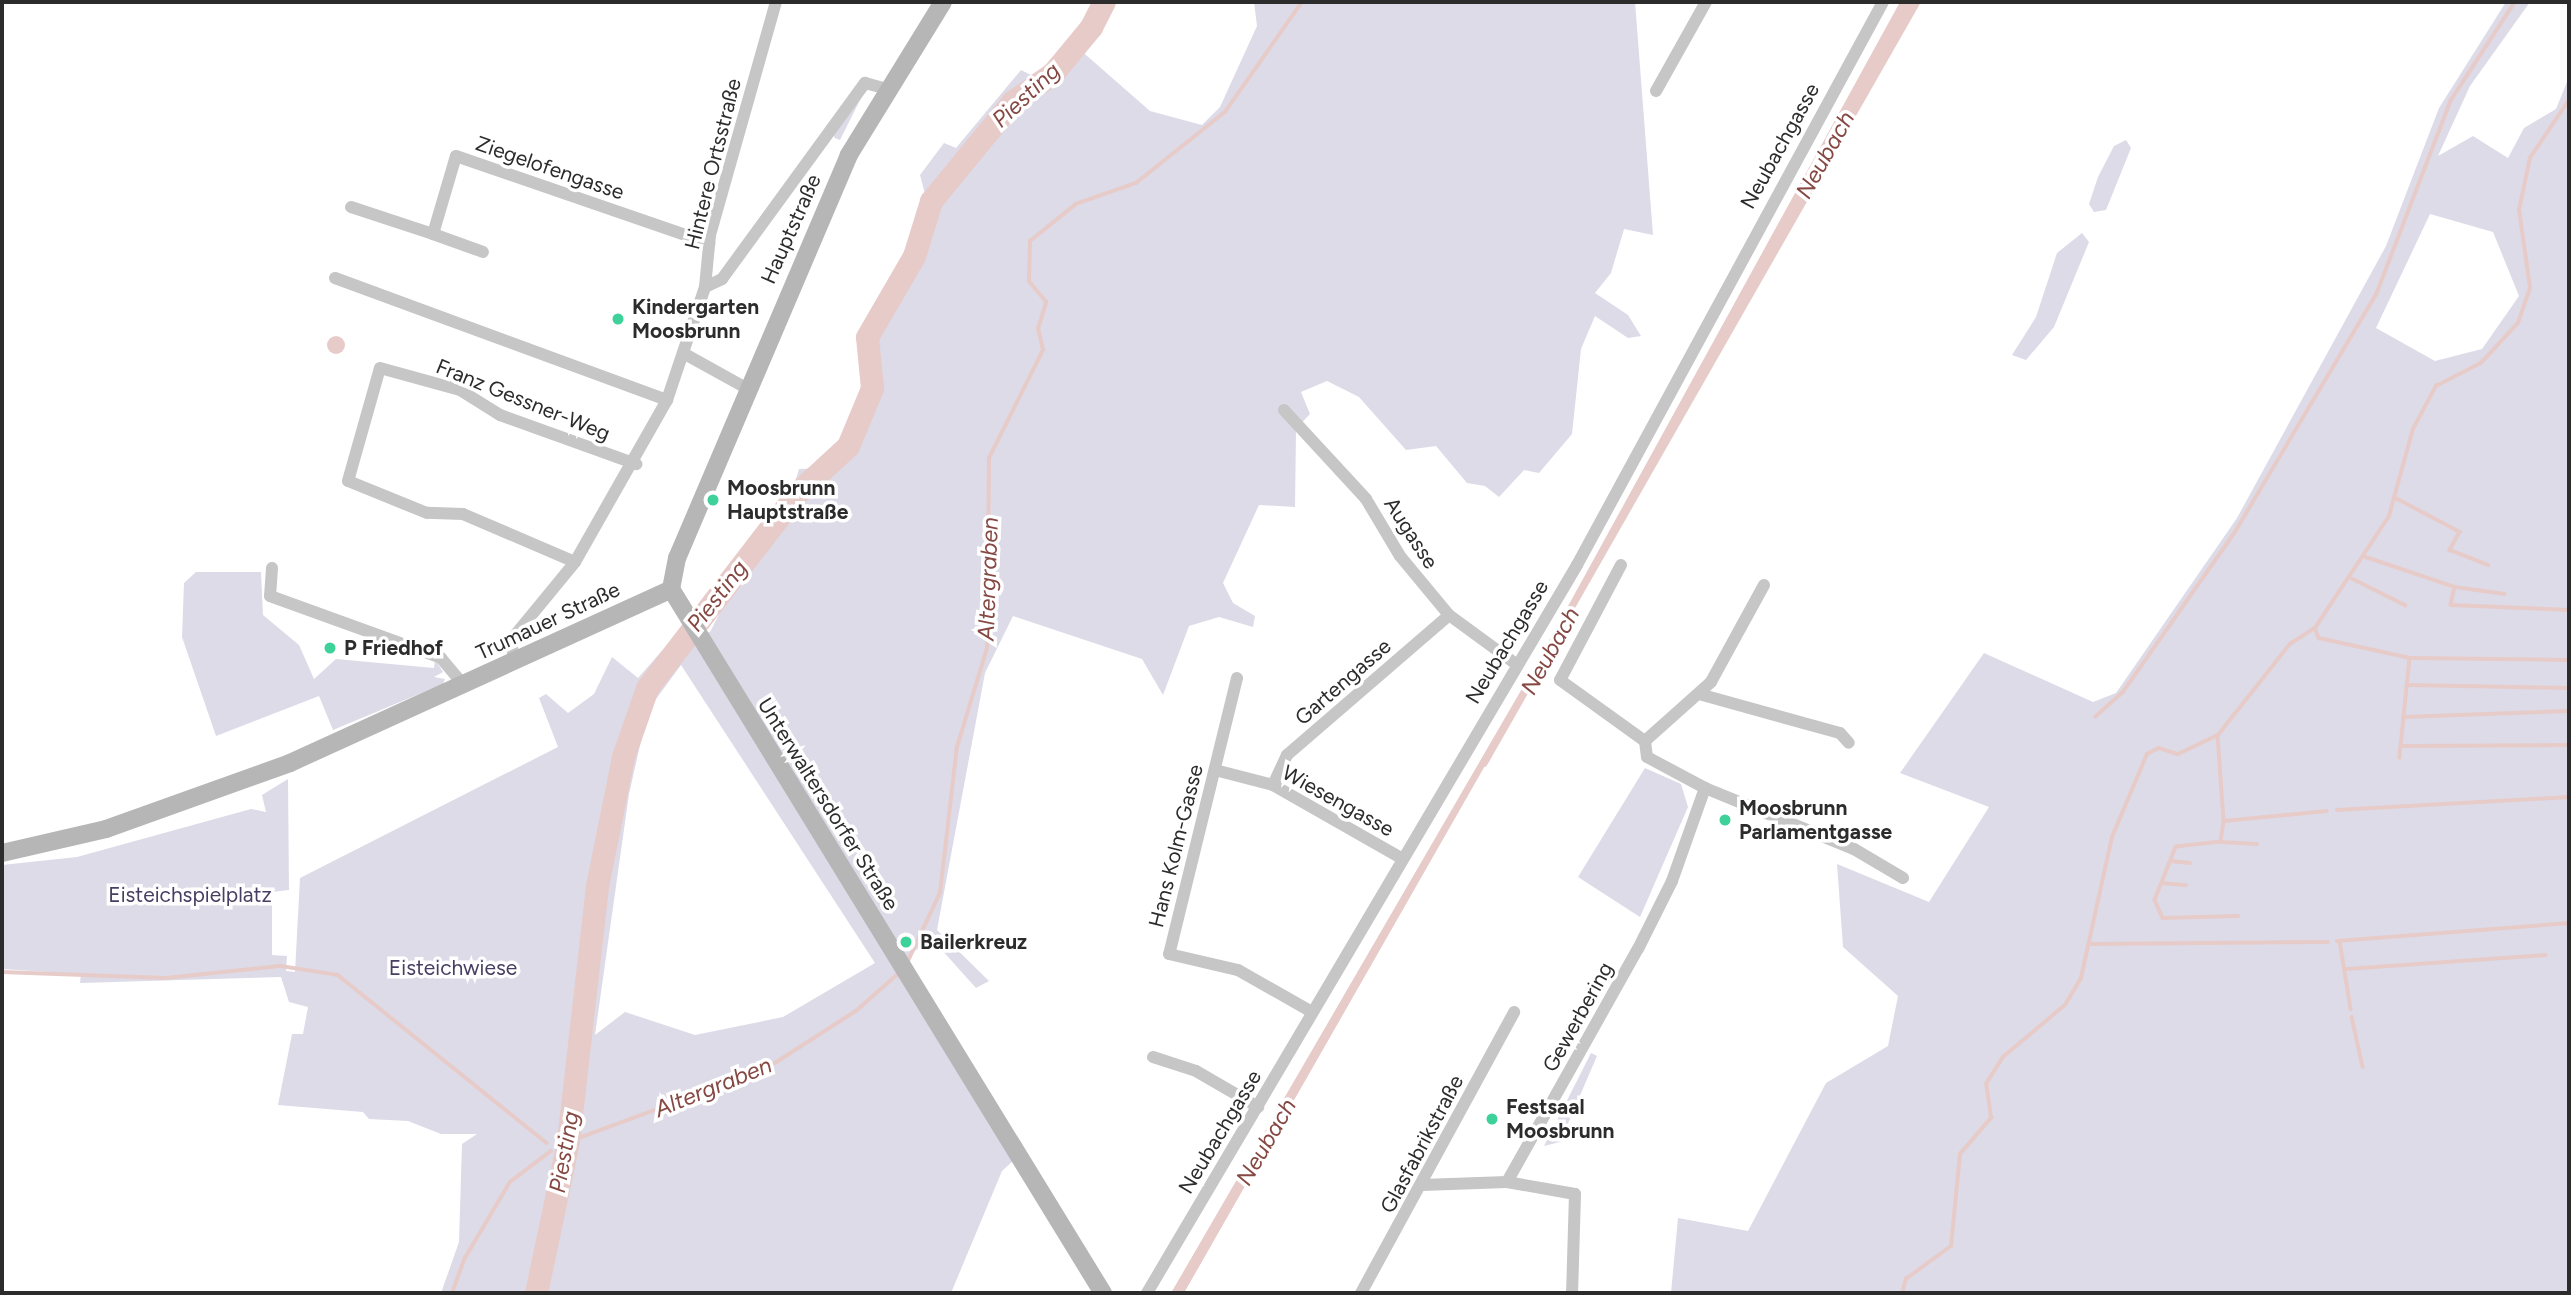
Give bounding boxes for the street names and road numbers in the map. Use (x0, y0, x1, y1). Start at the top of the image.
street label: Hintere Ortsstraße (680, 76, 746, 252)
street label: Neubachgasse (1735, 79, 1825, 213)
street label: Ziegelofengasse (472, 131, 628, 205)
street label: Hauptstraße (756, 170, 826, 288)
street label: Franz Gessner-Weg (432, 354, 614, 446)
street label: Augasse (1379, 493, 1443, 573)
street label: Neubachgasse (1460, 576, 1554, 708)
street label: Trumauer Straße (472, 577, 624, 665)
street label: Gartengasse (1290, 633, 1396, 731)
street label: Unterwaltersdorfer Straße (752, 693, 904, 915)
street label: Wiesengasse (1278, 760, 1398, 842)
street label: Hans Kolm-Gasse (1144, 762, 1208, 930)
street label: Gewerbering (1537, 958, 1619, 1076)
street label: Neubachgasse (1173, 1066, 1267, 1198)
street label: Glasfabrikstraße (1375, 1071, 1469, 1217)

